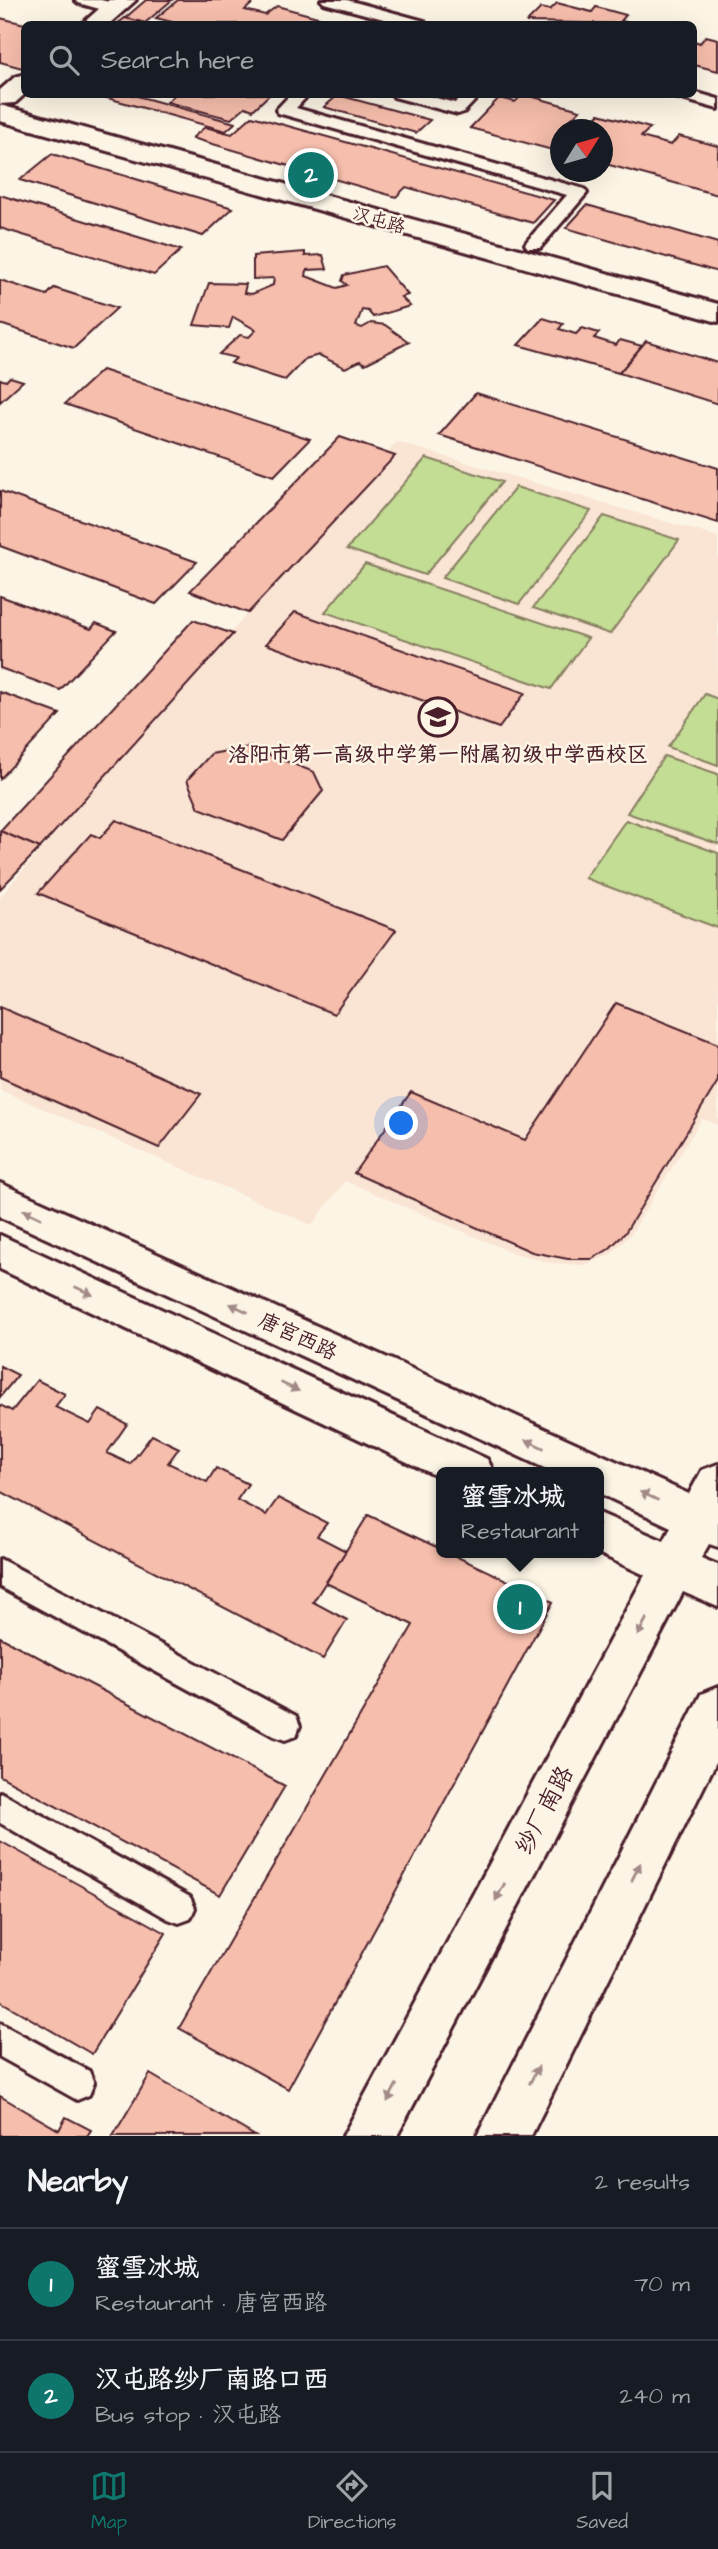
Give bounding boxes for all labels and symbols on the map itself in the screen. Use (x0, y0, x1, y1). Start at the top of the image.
north arrow (550, 119, 613, 182)
pin: 2 (288, 149, 334, 201)
street label: 汉屯路 (349, 201, 408, 240)
school or university icon: 洛阳市第一高级中学第一附属初级中学西校区 (417, 696, 459, 738)
place label: 洛阳市第一高级中学第一附属初级中学西校区 (228, 740, 648, 769)
your location (384, 1106, 418, 1140)
one-way arrow (22, 1208, 42, 1219)
one-way arrow (74, 1285, 94, 1297)
one-way arrow (229, 1302, 249, 1314)
street label: 唐宫西路 (254, 1306, 342, 1367)
one-way arrow (280, 1381, 300, 1393)
one-way arrow (525, 1438, 545, 1450)
one-way arrow (639, 1490, 659, 1502)
pin: 1 (497, 1581, 543, 1633)
one-way arrow (636, 1617, 648, 1637)
street label: 纱厂南路 (507, 1760, 582, 1861)
one-way arrow (631, 1862, 642, 1882)
one-way arrow (494, 1883, 506, 1903)
one-way arrow (529, 2065, 540, 2085)
one-way arrow (386, 2083, 398, 2103)

